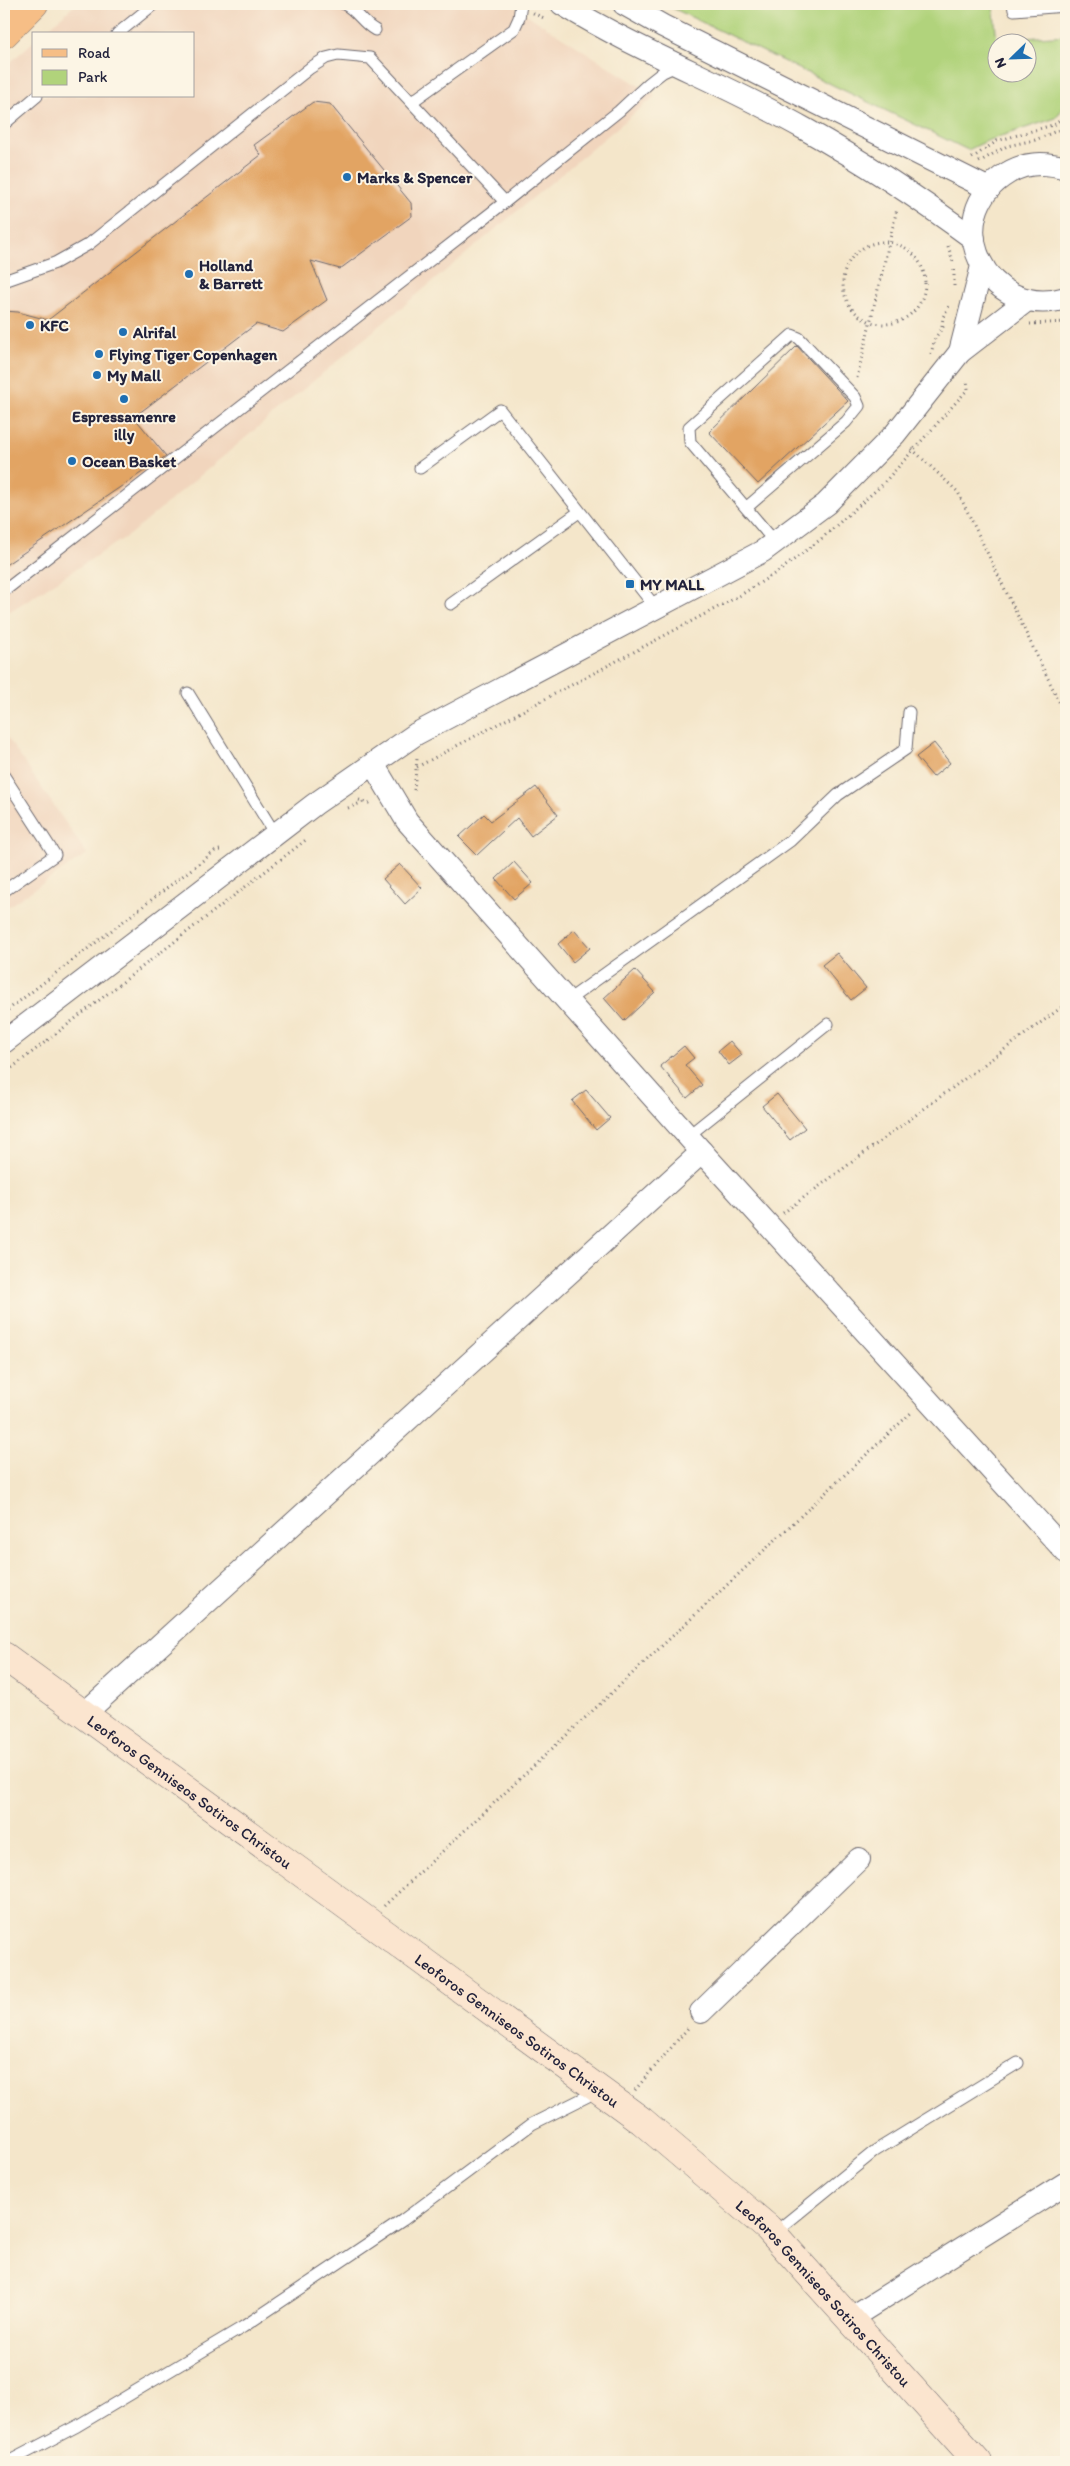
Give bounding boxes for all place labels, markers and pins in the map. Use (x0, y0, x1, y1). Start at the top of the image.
place label: Marks & Spencer (357, 168, 473, 188)
marker: Marks & Spencer (341, 171, 353, 183)
place label: Holland & Barrett (199, 256, 264, 293)
marker: Holland & Barrett (183, 268, 195, 280)
place label: KFC (40, 316, 70, 335)
marker: KFC (24, 319, 36, 331)
place label: Alrifal (132, 323, 177, 342)
marker: Alrifal (117, 326, 129, 338)
place label: Flying Tiger Copenhagen (109, 345, 278, 365)
marker: Flying Tiger Copenhagen (93, 348, 105, 360)
place label: My Mall (107, 366, 161, 386)
marker: My Mall (91, 369, 103, 381)
marker: Espressamenre illy (118, 393, 130, 405)
place label: Espressamenre illy (72, 407, 176, 445)
place label: Ocean Basket (82, 452, 176, 471)
marker: Ocean Basket (66, 455, 78, 467)
place label: MY MALL (640, 575, 705, 594)
marker: MY MALL (624, 578, 636, 590)

